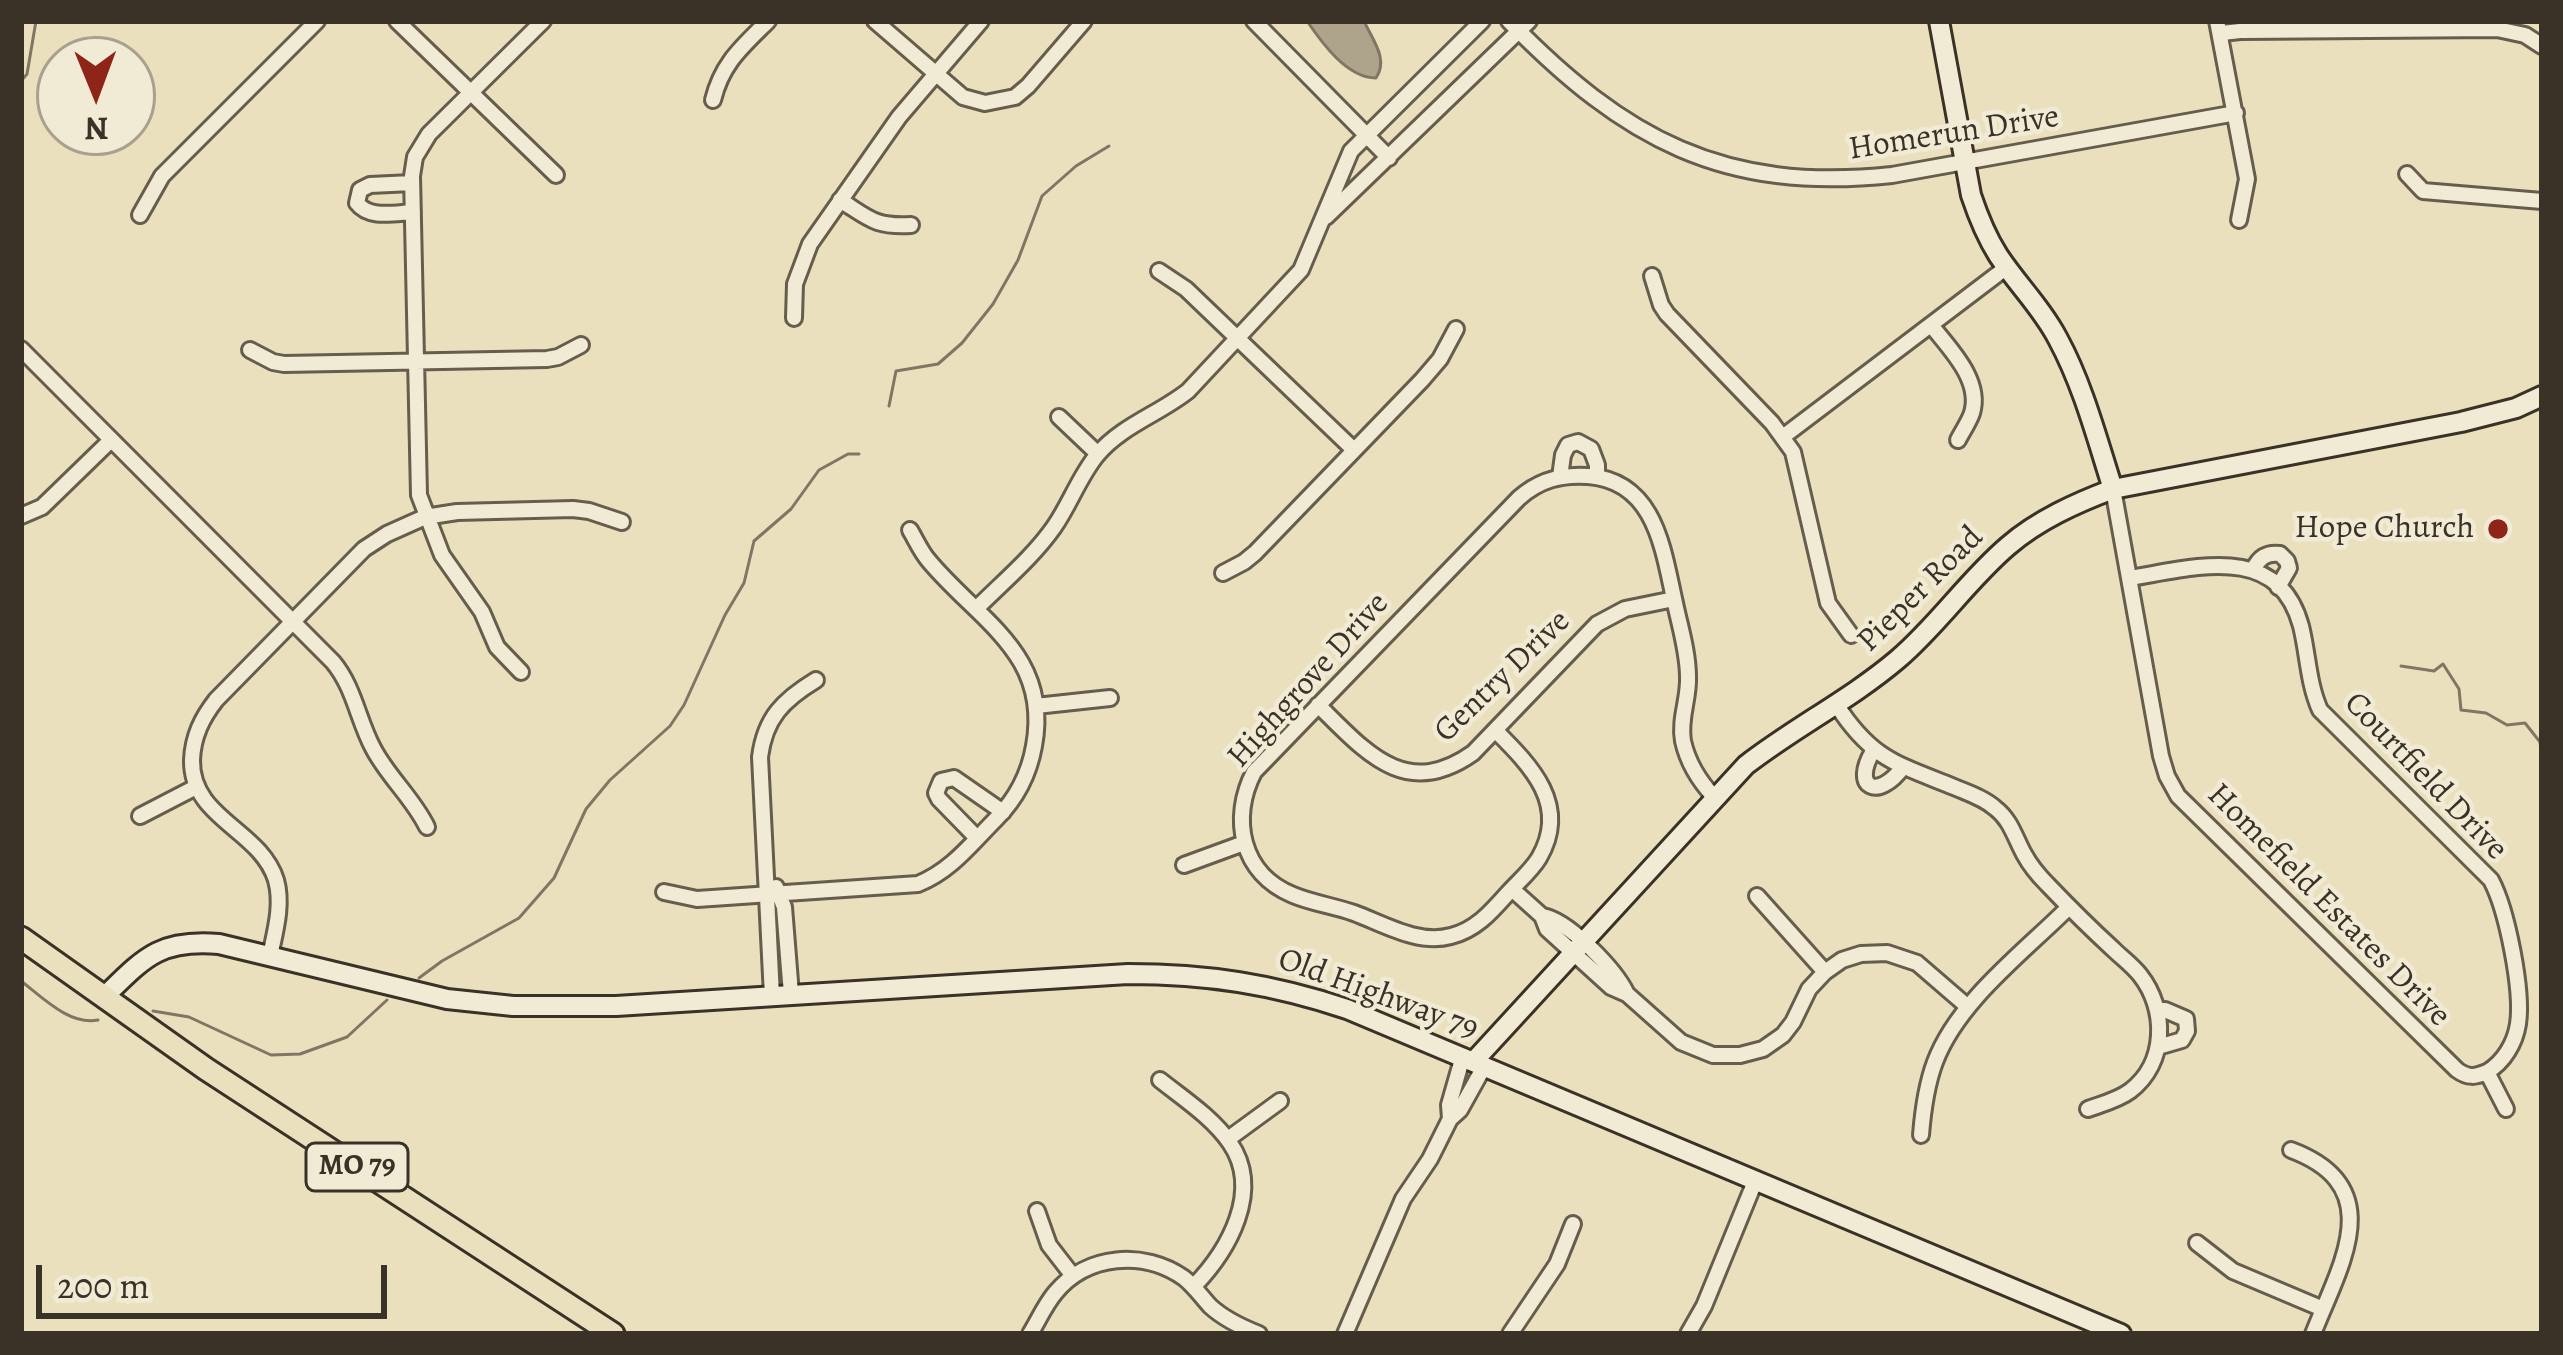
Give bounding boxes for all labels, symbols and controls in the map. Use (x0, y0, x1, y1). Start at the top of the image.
north arrow (36, 36, 156, 156)
street label: Homerun Drive (1846, 98, 2062, 170)
text: N (84, 107, 109, 152)
place label: Hope Church (2295, 509, 2474, 549)
marker: Hope Church (2485, 516, 2511, 542)
street label: Pieper Road (1850, 519, 1992, 661)
street label: Highgrove Drive (1220, 585, 1398, 777)
street label: Gentry Drive (1427, 602, 1579, 752)
street label: Courtfield Drive (2335, 685, 2515, 869)
street label: Homefield Estates Drive (2198, 776, 2458, 1036)
street label: Old Highway 79 (1272, 940, 1484, 1050)
road number: MO 79 (306, 1143, 408, 1191)
scale bar (42, 1241, 393, 1315)
text: 200 m (57, 1261, 150, 1310)

